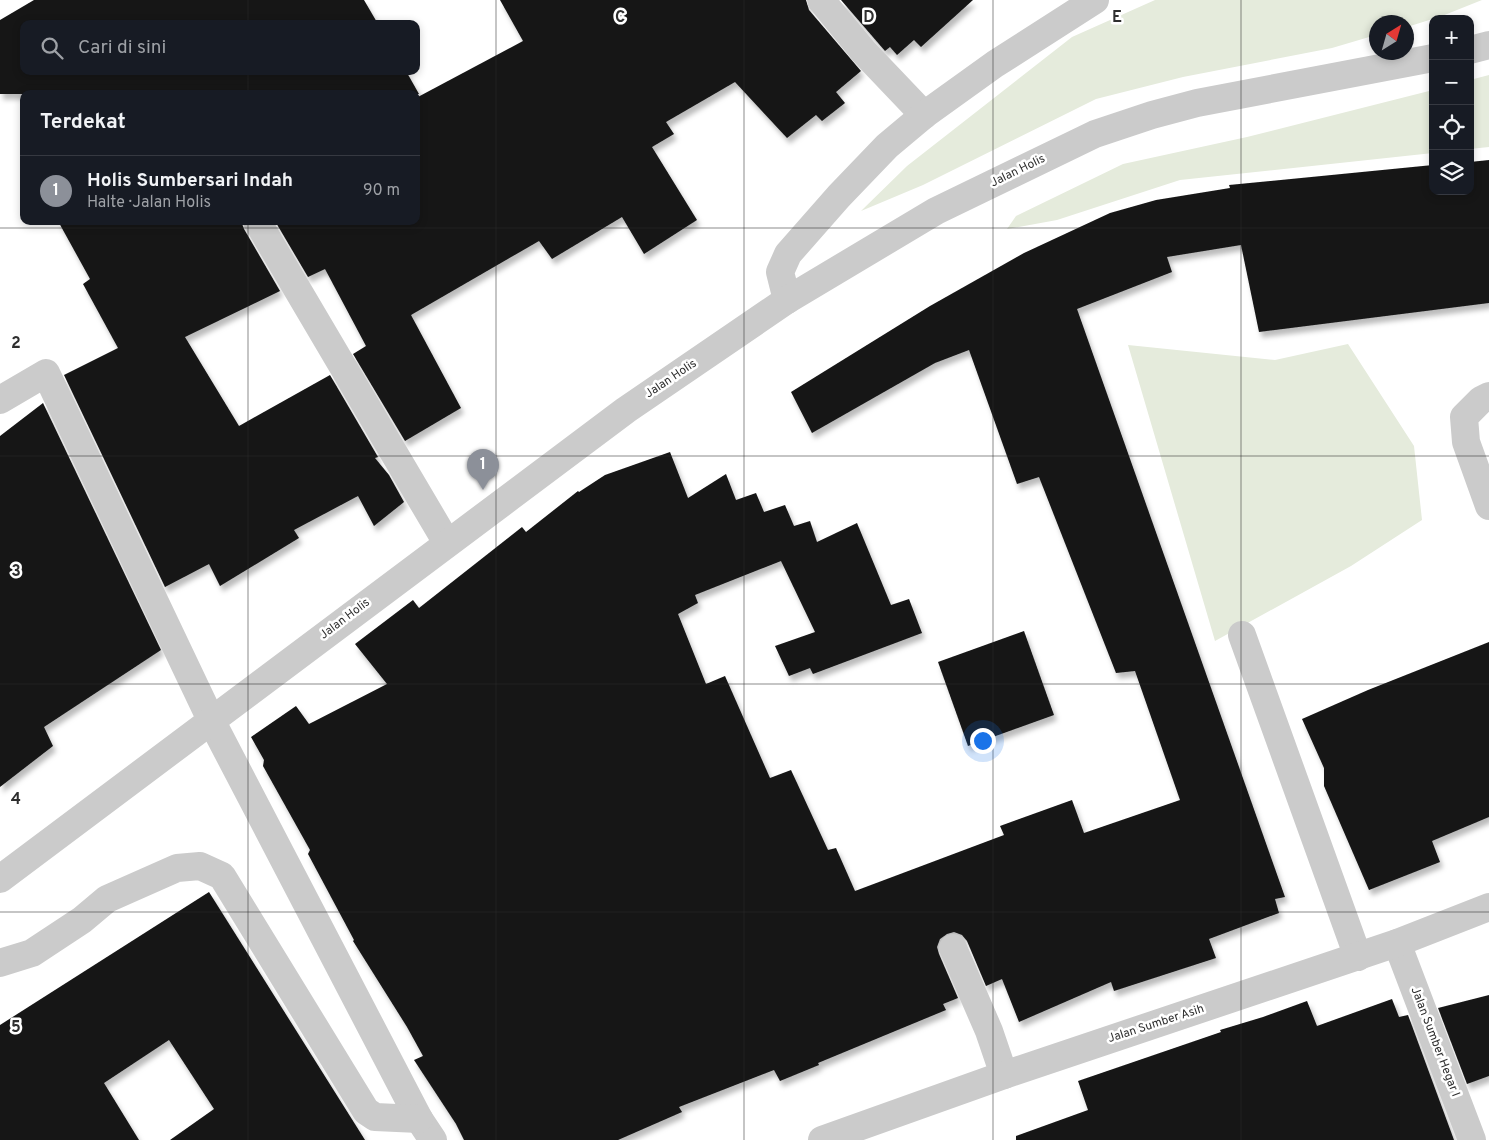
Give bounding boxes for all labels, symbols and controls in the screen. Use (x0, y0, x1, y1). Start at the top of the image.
text: C (615, 8, 625, 28)
text: D (863, 8, 875, 28)
text: E (1112, 8, 1122, 28)
north arrow (1369, 15, 1414, 60)
map controls (1429, 15, 1474, 195)
button: + (1429, 15, 1474, 60)
search box (20, 20, 420, 75)
icon: search (38, 34, 66, 62)
text: Cari di sini (78, 36, 166, 60)
button: − (1429, 60, 1474, 105)
button: locate (1429, 105, 1474, 150)
text: Terdekat (40, 109, 126, 136)
button: layers (1429, 150, 1474, 195)
street label: Jalan Holis (988, 151, 1048, 191)
text: Holis Sumbersari Indah (87, 169, 293, 193)
text: 1 (53, 181, 59, 201)
text: 90 m (363, 181, 400, 201)
text: Halte · Jalan Holis (87, 193, 211, 213)
text: 2 (11, 334, 21, 354)
street label: Jalan Holis (642, 356, 700, 402)
pin: 1 (467, 449, 499, 490)
text: 3 (11, 562, 21, 582)
street label: Jalan Holis (317, 595, 373, 643)
your location (970, 728, 996, 754)
text: 4 (11, 790, 21, 810)
street label: Jalan Sumber Hegar I (1407, 985, 1463, 1099)
street label: Jalan Sumber Asih (1106, 1001, 1206, 1047)
text: 5 (11, 1018, 21, 1038)

